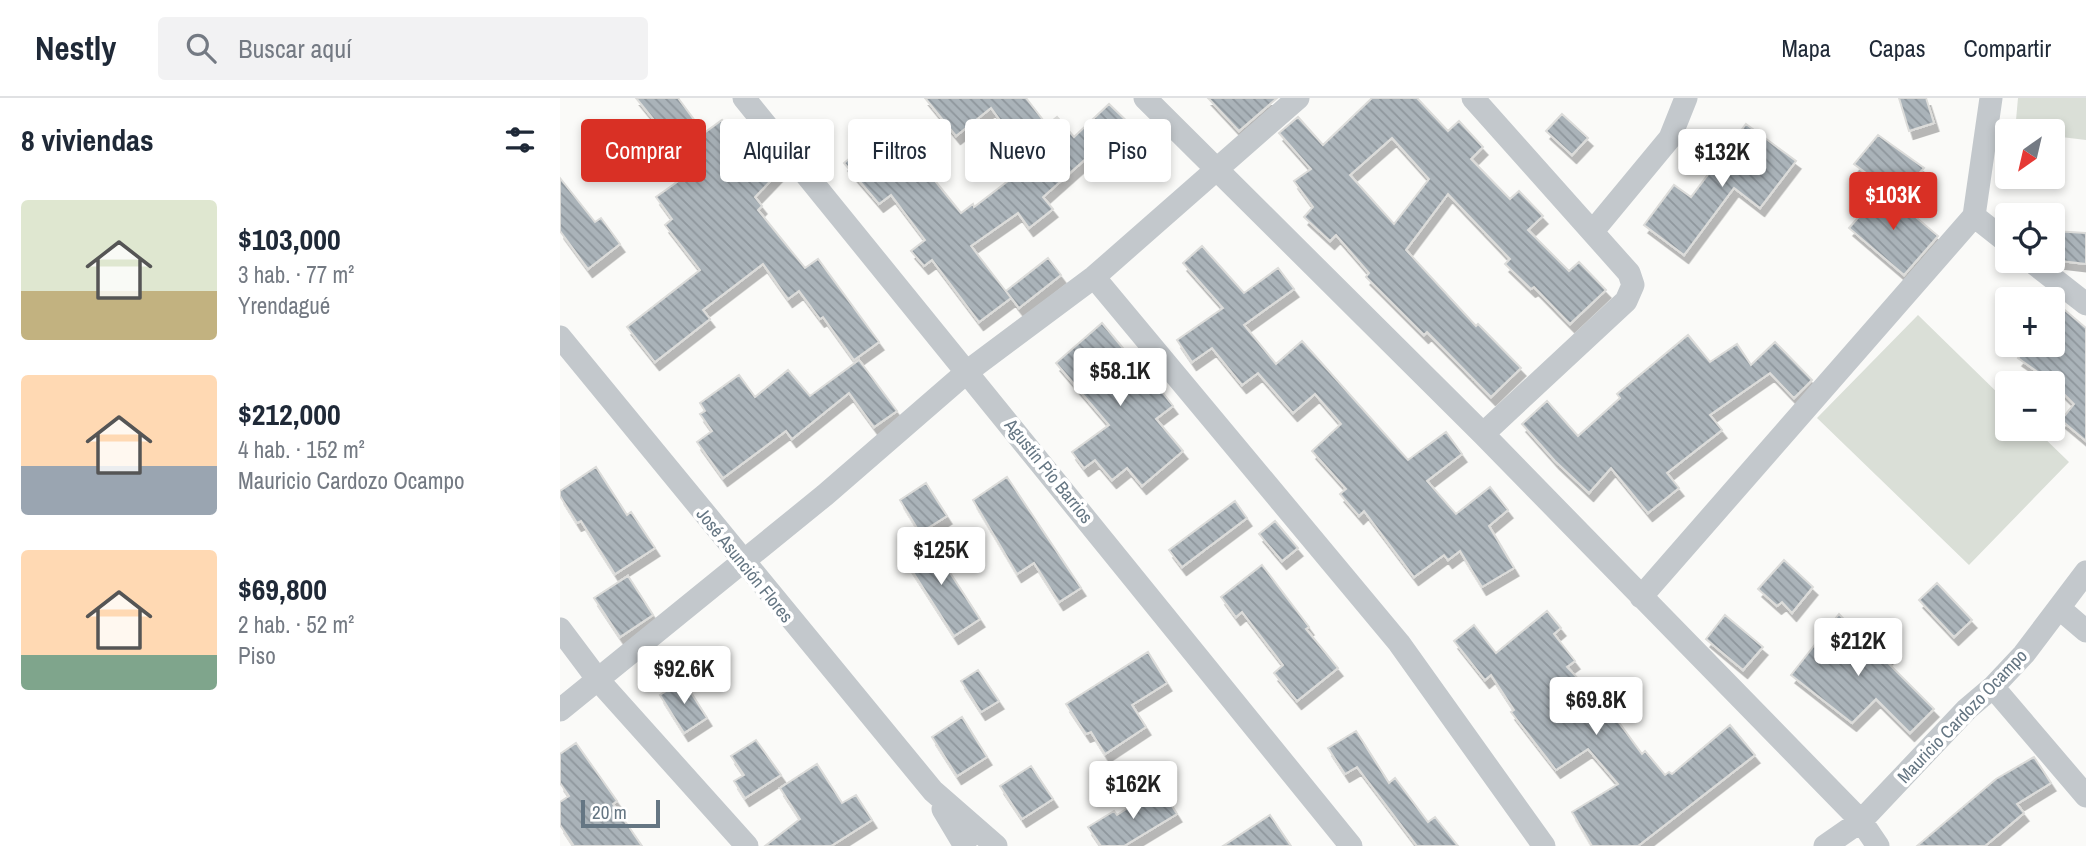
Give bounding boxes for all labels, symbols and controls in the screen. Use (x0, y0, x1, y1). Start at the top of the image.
search box (158, 17, 648, 80)
text: Nestly (35, 26, 116, 70)
icon: search (182, 29, 220, 67)
text: Buscar aquí (238, 31, 352, 66)
text: Mapa (1781, 32, 1831, 64)
text: Capas (1869, 32, 1926, 64)
text: Compartir (1964, 32, 2051, 64)
chip: Comprar (581, 119, 706, 182)
chip: Alquilar (720, 119, 834, 182)
chip: Filtros (848, 119, 951, 182)
chip: Nuevo (965, 119, 1070, 182)
chip: Piso (1084, 119, 1171, 182)
north arrow (1995, 119, 2065, 189)
map controls (1995, 119, 2065, 441)
text: 8 viviendas (21, 120, 154, 160)
icon: filters (501, 121, 539, 159)
pin: $132K (1673, 130, 1771, 189)
text: $132K (1694, 136, 1750, 167)
pin: $103K (1844, 172, 1942, 232)
text: $103K (1865, 179, 1921, 210)
button: locate (1995, 203, 2065, 273)
text: $103,000 (238, 219, 341, 259)
icon: home (77, 228, 161, 312)
text: 3 hab. · 77 m² (238, 259, 354, 290)
button: + (1995, 287, 2065, 357)
text: Yrendagué (238, 290, 330, 321)
pin: $58.1K (1063, 348, 1177, 408)
text: $58.1K (1090, 355, 1150, 386)
button: − (1995, 371, 2065, 441)
text: $212,000 (238, 394, 341, 434)
icon: home (77, 403, 161, 487)
street label: Agustín Pío Barrios (998, 413, 1099, 529)
text: 4 hab. · 152 m² (238, 434, 365, 465)
text: Mauricio Cardozo Ocampo (238, 465, 464, 496)
street label: José Asunción Flores (691, 502, 799, 628)
pin: $125K (892, 528, 990, 587)
text: $125K (913, 534, 969, 565)
text: $69,800 (238, 569, 327, 609)
icon: home (77, 578, 161, 662)
text: 2 hab. · 52 m² (238, 609, 354, 640)
pin: $212K (1809, 618, 1907, 678)
text: $212K (1830, 625, 1886, 656)
text: Piso (238, 640, 276, 671)
street label: Mauricio Cardozo Ocampo (1891, 644, 2033, 788)
pin: $92.6K (627, 646, 741, 706)
text: $92.6K (654, 653, 714, 684)
pin: $69.8K (1539, 678, 1653, 737)
text: $69.8K (1566, 684, 1626, 715)
pin: $162K (1084, 762, 1182, 821)
text: $162K (1105, 768, 1161, 799)
scale bar (581, 797, 660, 829)
text: 20 m (592, 799, 627, 825)

